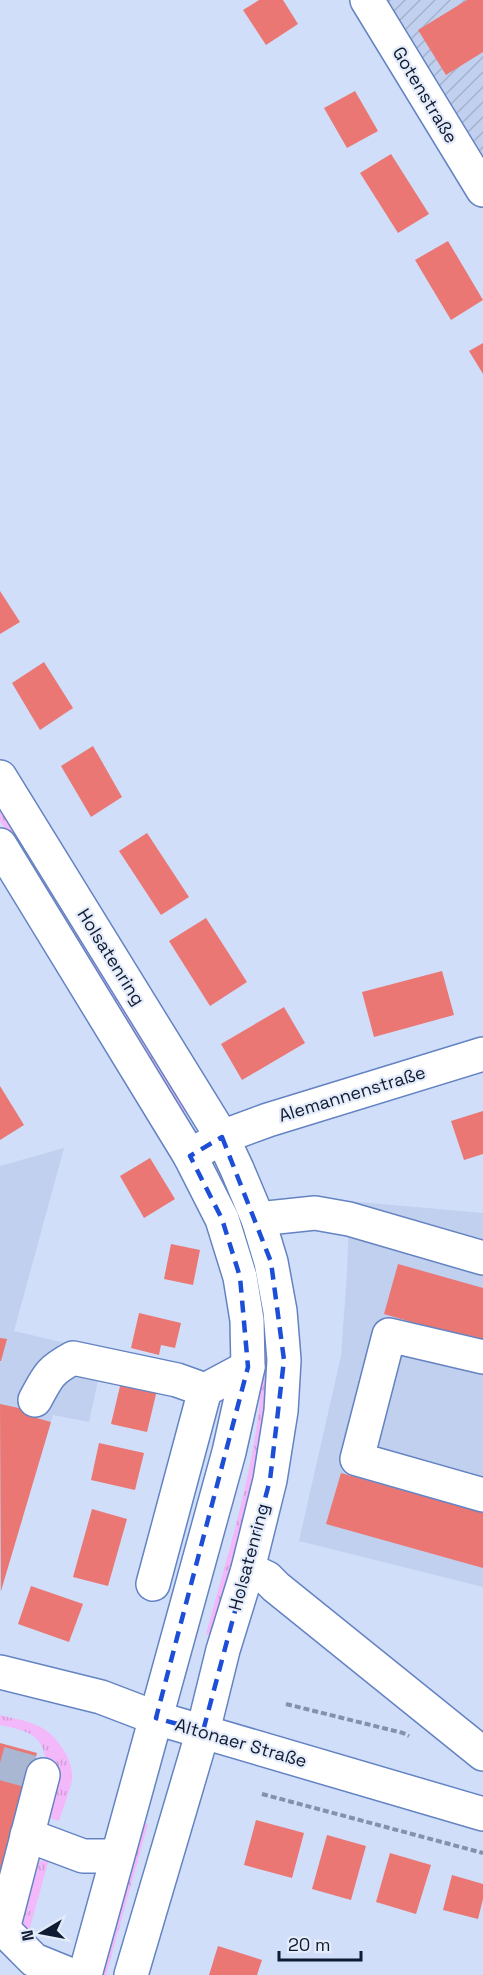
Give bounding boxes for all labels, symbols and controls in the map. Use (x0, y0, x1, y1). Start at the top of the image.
street label: Gotenstraße (388, 42, 463, 147)
street label: Holsatenring (73, 904, 150, 1009)
street label: Alemannenstraße (276, 1060, 428, 1127)
street label: Holsatenring (223, 1501, 274, 1613)
street label: Altonaer Straße (173, 1713, 310, 1772)
north arrow (12, 1903, 72, 1963)
scale bar (279, 1924, 362, 1962)
text: N (16, 1928, 39, 1943)
text: 20 m (288, 1933, 331, 1956)

